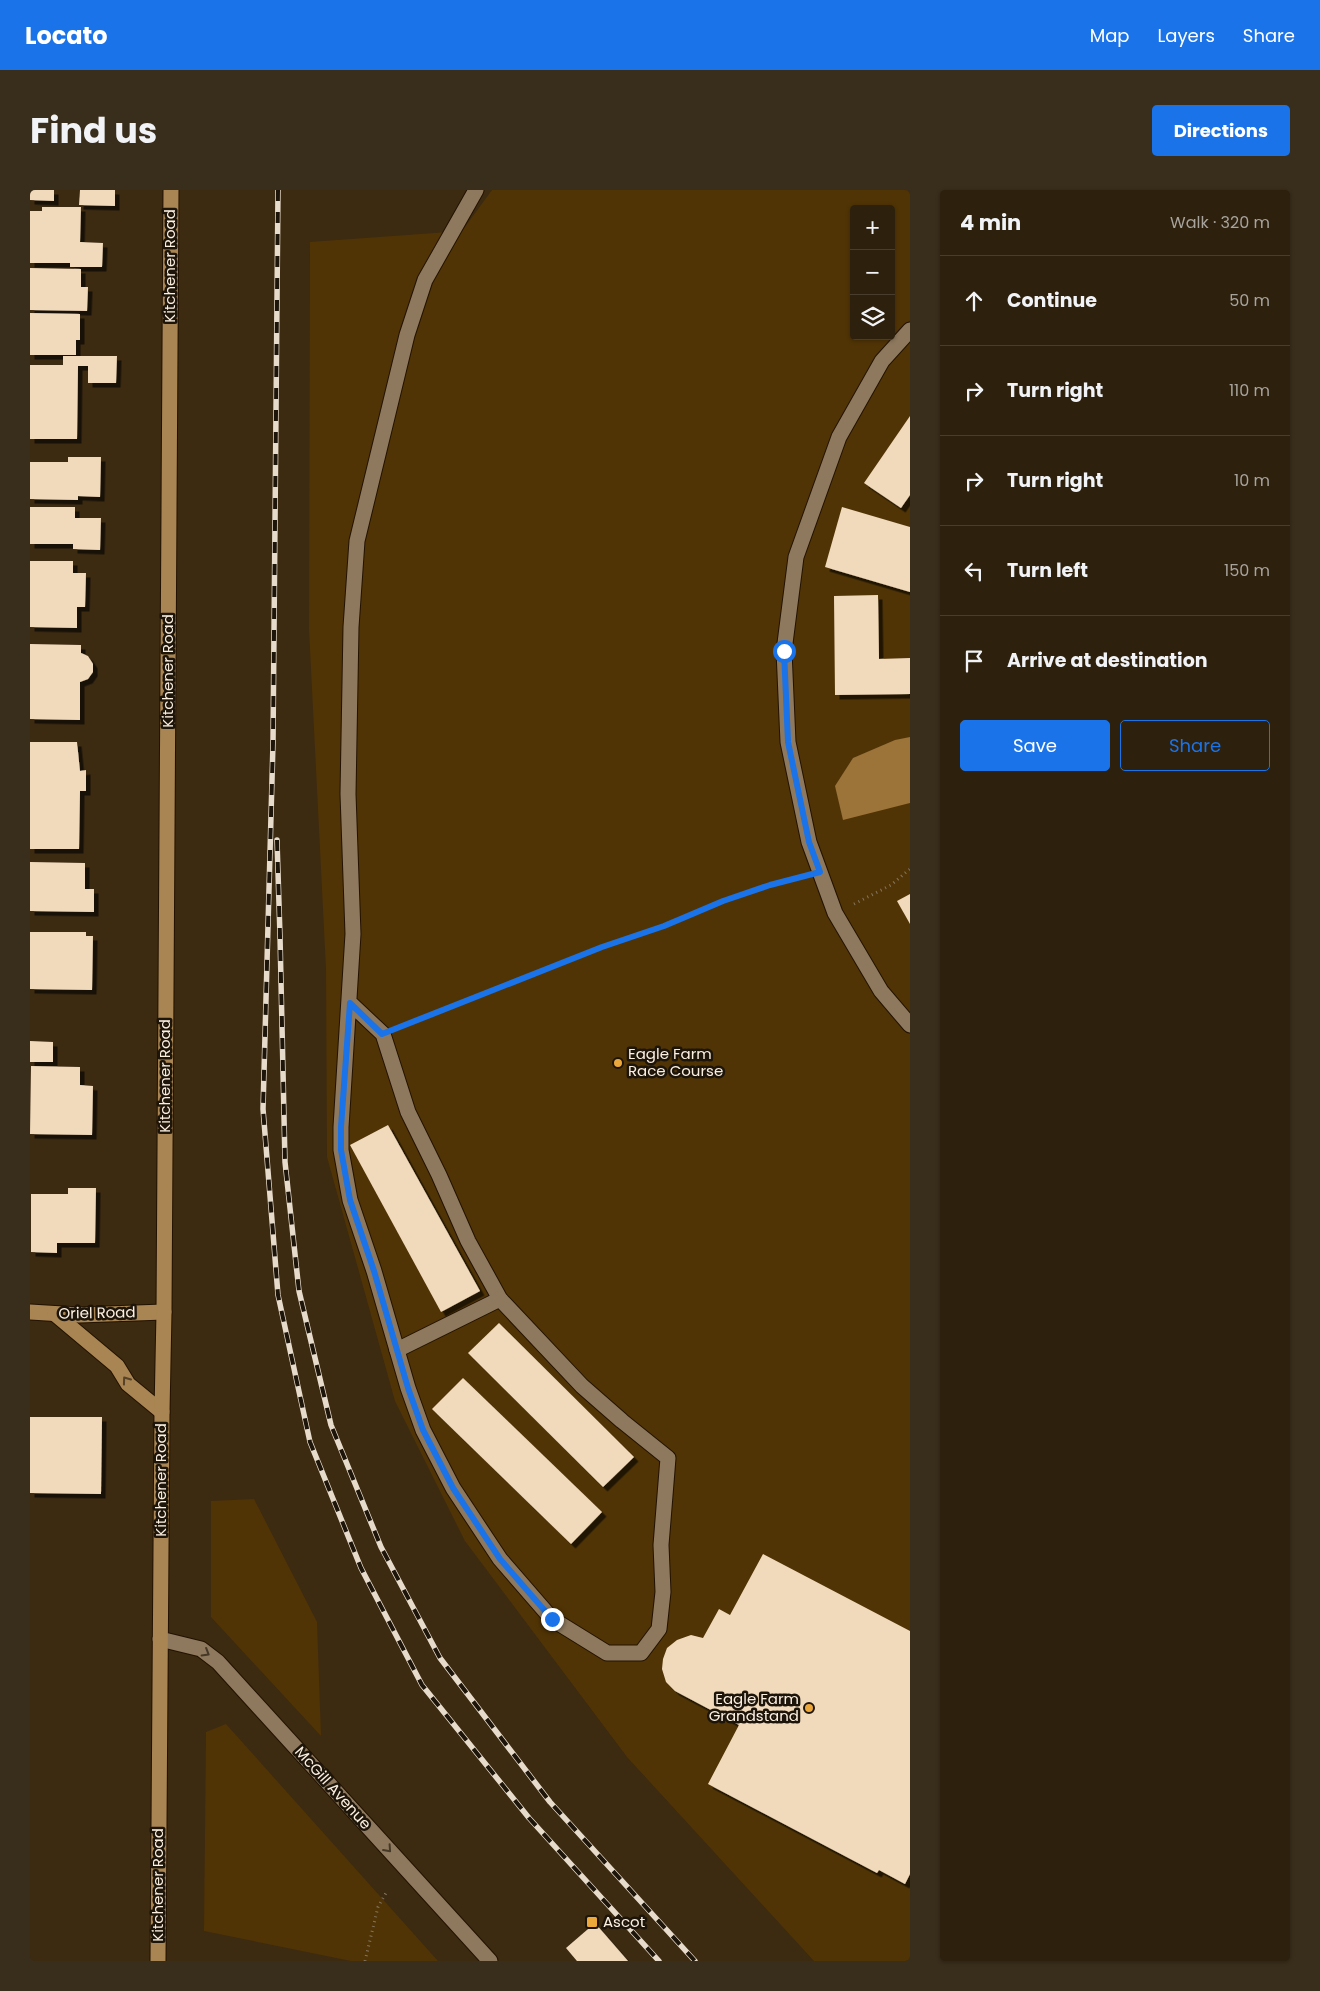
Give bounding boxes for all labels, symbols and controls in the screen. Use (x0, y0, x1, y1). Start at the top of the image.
text: Locato (25, 19, 108, 52)
text: Map (1090, 23, 1130, 48)
text: Layers (1158, 23, 1215, 48)
text: Share (1243, 23, 1295, 48)
button: Directions (1152, 105, 1290, 156)
text: Find us (30, 106, 157, 155)
map controls (850, 205, 895, 340)
button: + (850, 205, 895, 250)
text: 4 min (960, 208, 1021, 237)
street label: Kitchener Road (159, 209, 180, 323)
text: Walk · 320 m (1170, 211, 1270, 234)
button: − (850, 250, 895, 295)
icon: ahead (960, 287, 988, 315)
text: Continue (1007, 287, 1097, 314)
text: 50 m (1229, 289, 1270, 312)
button: layers (850, 295, 895, 340)
icon: right (960, 377, 988, 405)
text: Turn right (1007, 377, 1103, 404)
text: 110 m (1229, 379, 1270, 402)
icon: right (960, 467, 988, 495)
text: Turn right (1007, 467, 1103, 494)
text: 10 m (1234, 469, 1270, 492)
icon: left (960, 557, 988, 585)
text: Turn left (1007, 557, 1088, 584)
text: 150 m (1224, 559, 1270, 582)
street label: Kitchener Road (157, 614, 178, 728)
route start (773, 640, 796, 663)
icon: arrive (960, 647, 988, 675)
text: Arrive at destination (1007, 647, 1208, 674)
button: Save (960, 720, 1110, 771)
button: Share (1120, 720, 1270, 771)
street label: Kitchener Road (154, 1019, 175, 1133)
place label: Eagle Farm Race Course (628, 1043, 723, 1081)
marker: Eagle Farm Race Course (612, 1057, 624, 1069)
street label: Oriel Road (58, 1301, 136, 1324)
one-way arrow (123, 1376, 132, 1386)
street label: Kitchener Road (150, 1423, 171, 1537)
route end (541, 1608, 564, 1631)
one-way arrow (201, 1647, 210, 1657)
place label: Eagle Farm Grandstand (709, 1688, 799, 1726)
marker: Eagle Farm Grandstand (803, 1702, 815, 1714)
street label: McGill Avenue (290, 1742, 376, 1834)
street label: Kitchener Road (147, 1828, 168, 1942)
one-way arrow (382, 1844, 391, 1853)
place label: Ascot (603, 1911, 645, 1932)
marker: Ascot (585, 1915, 599, 1929)

